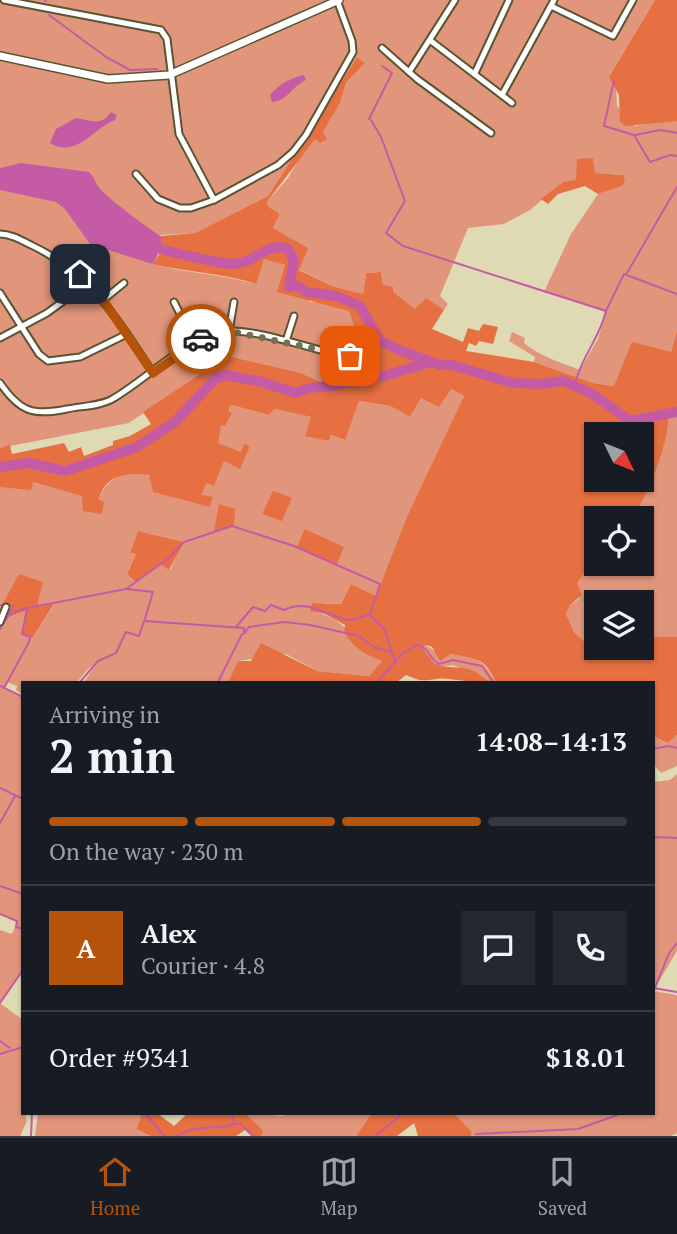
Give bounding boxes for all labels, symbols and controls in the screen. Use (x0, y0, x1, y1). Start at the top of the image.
pin (50, 244, 110, 304)
icon: home (61, 255, 99, 293)
courier (166, 304, 236, 374)
icon: car (182, 320, 220, 358)
pin (320, 326, 380, 386)
icon: bag (331, 337, 369, 375)
north arrow (584, 422, 654, 492)
map controls (584, 422, 654, 660)
button: locate (584, 506, 654, 576)
button: layers (584, 590, 654, 660)
text: Arriving in (49, 699, 160, 730)
text: 14:08–14:13 (475, 724, 627, 758)
text: 2 min (49, 725, 175, 786)
text: On the way · 230 m (49, 836, 243, 867)
button: chat (461, 911, 535, 985)
button: phone (553, 911, 627, 985)
text: Alex (141, 916, 197, 950)
text: A (77, 931, 95, 965)
text: Courier · 4.8 (141, 950, 265, 981)
text: Order #9341 (49, 1040, 191, 1074)
text: $18.01 (546, 1040, 627, 1074)
tab: Home (90, 1153, 140, 1220)
tab: Map (320, 1153, 358, 1220)
tab: Saved (538, 1153, 587, 1220)

